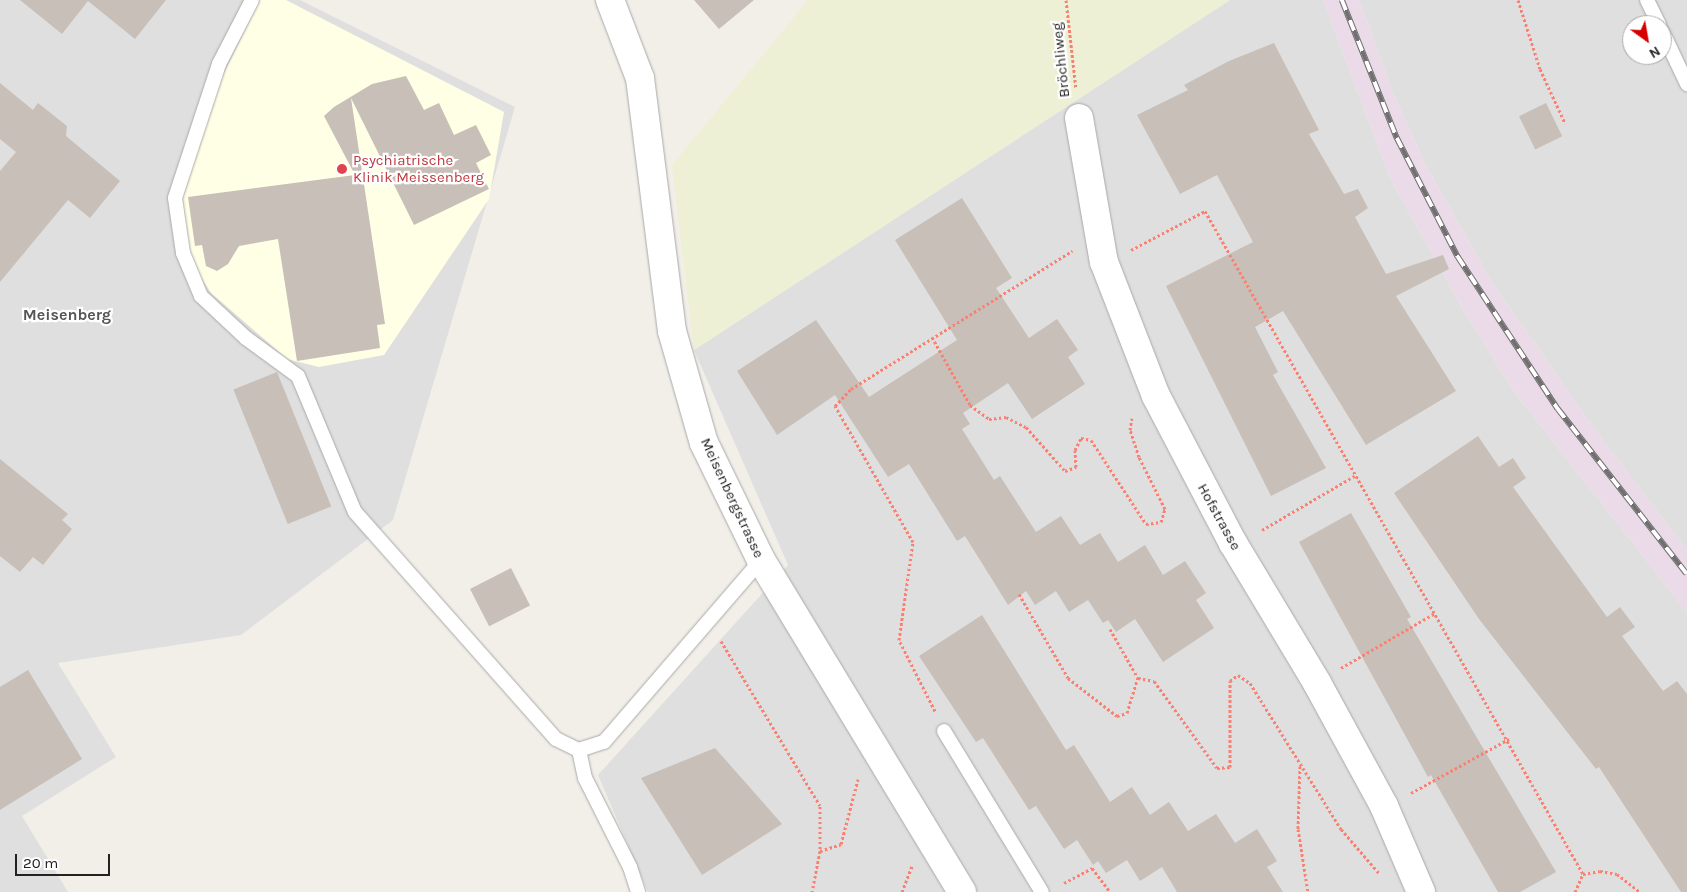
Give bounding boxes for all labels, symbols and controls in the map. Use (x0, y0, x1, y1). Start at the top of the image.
north arrow (1622, 15, 1672, 65)
street label: Bröchliweg (1048, 22, 1074, 98)
text: N (1646, 42, 1663, 62)
place label: Psychiatrische Klinik Meissenberg (353, 151, 484, 186)
marker: Psychiatrische Klinik Meissenberg (335, 162, 349, 176)
district label: Meisenberg (23, 305, 111, 325)
street label: Meisenbergstrasse (696, 435, 768, 561)
street label: Hofstrasse (1193, 480, 1245, 554)
scale bar (18, 844, 112, 876)
text: 20 m (23, 854, 58, 872)

